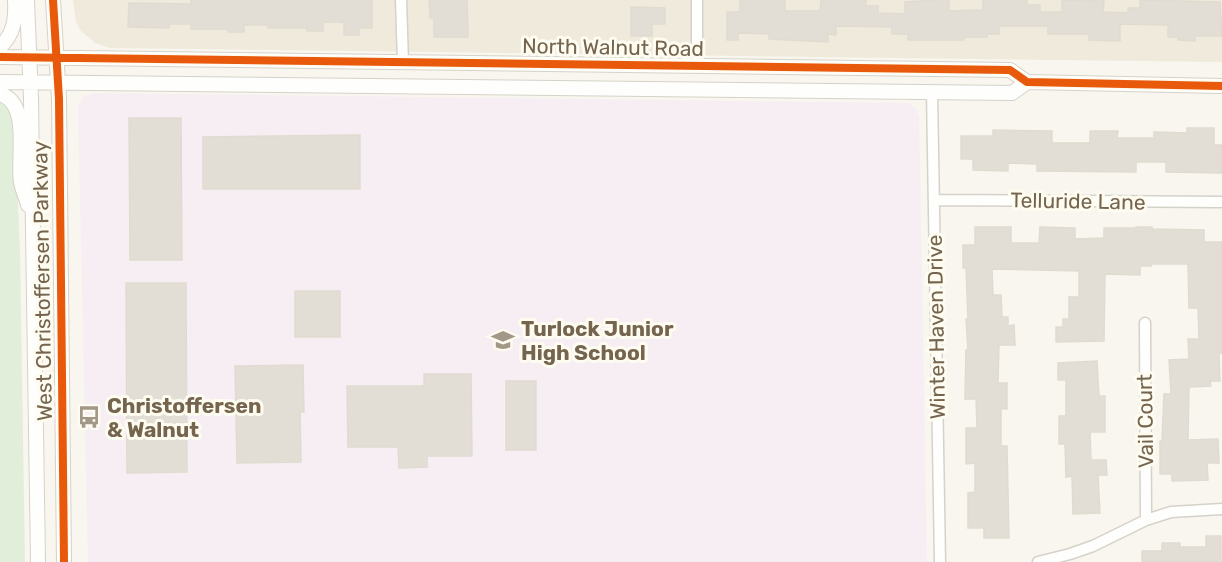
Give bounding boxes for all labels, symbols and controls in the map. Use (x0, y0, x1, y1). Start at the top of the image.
street label: North Walnut Road (522, 33, 704, 61)
street label: West Christoffersen Parkway (27, 140, 57, 421)
street label: Telluride Lane (1010, 187, 1146, 215)
street label: Winter Haven Drive (922, 234, 950, 420)
place label: Turlock Junior High School (521, 316, 674, 365)
school or university icon: Turlock Junior High School (490, 327, 516, 353)
street label: Vail Court (1132, 374, 1158, 468)
place label: Christoffersen & Walnut (107, 393, 261, 442)
bus stop icon: Christoffersen & Walnut (76, 404, 102, 430)

